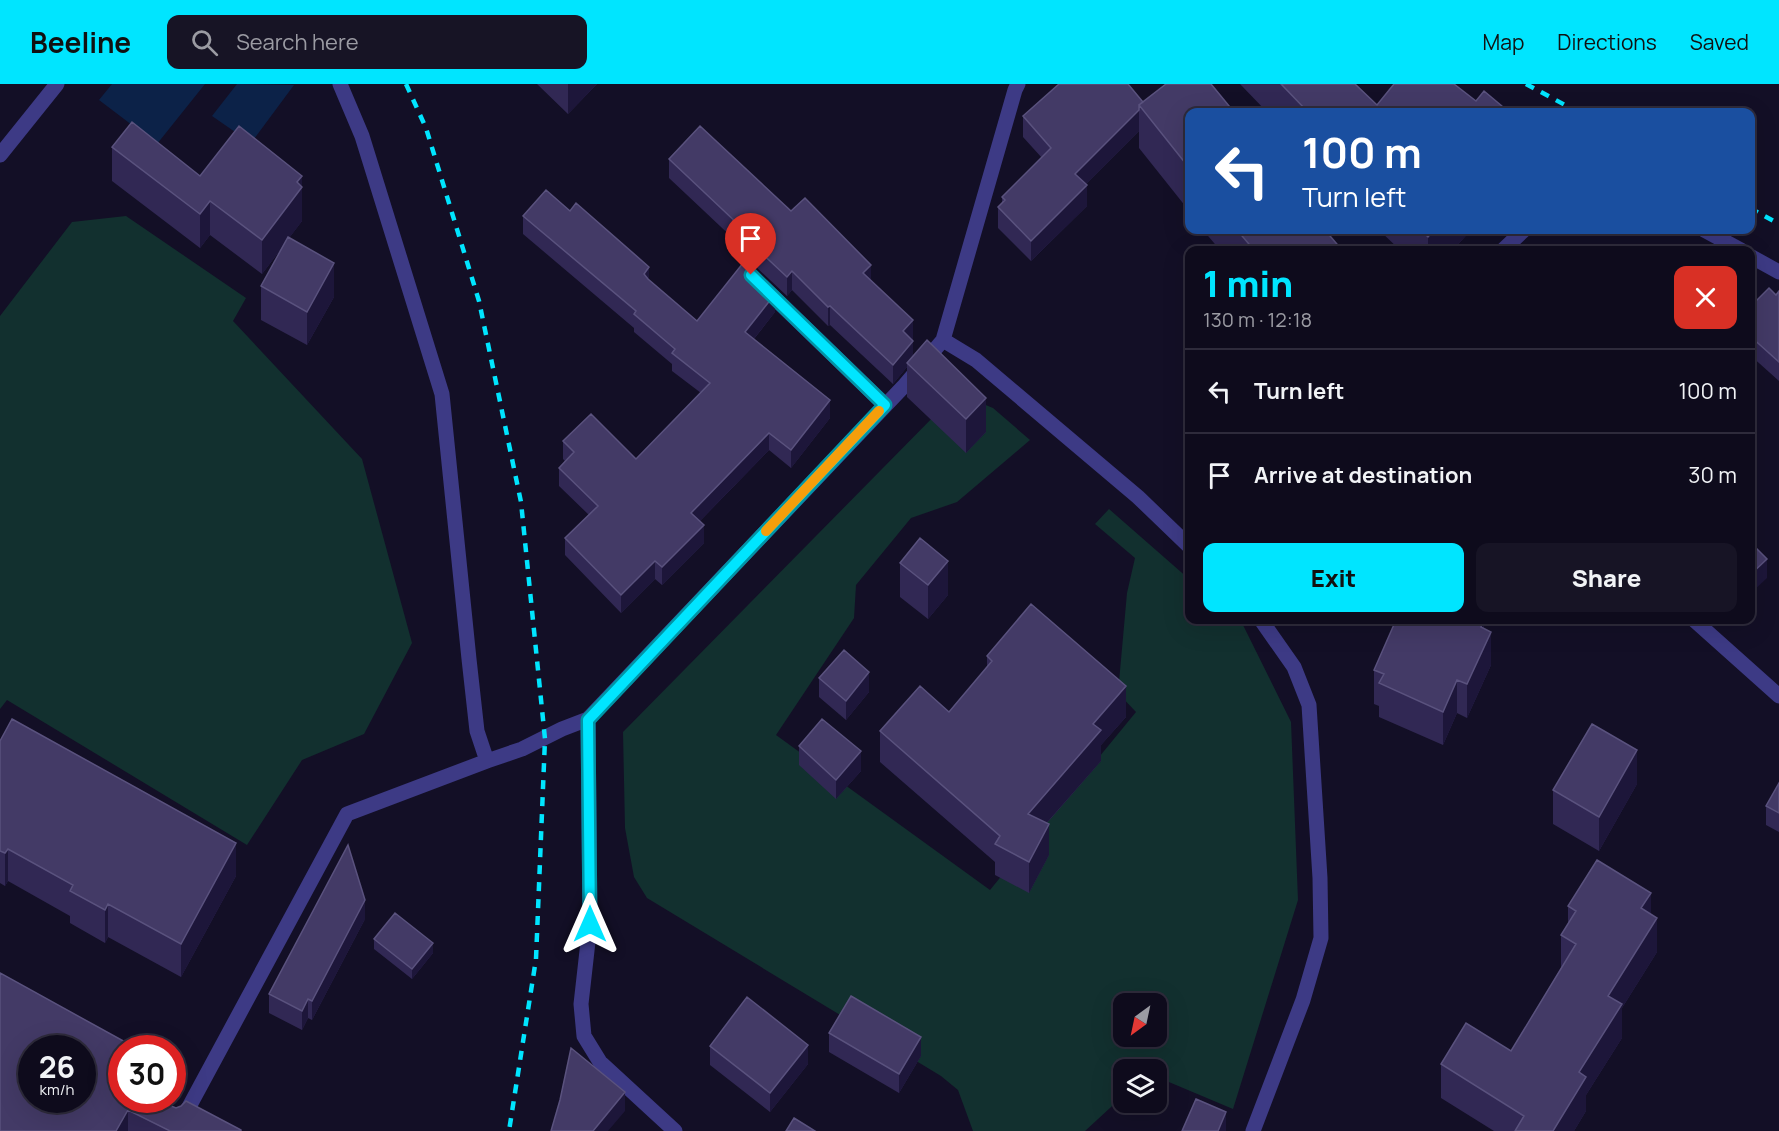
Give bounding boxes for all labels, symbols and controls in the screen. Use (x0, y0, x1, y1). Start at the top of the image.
search box (167, 15, 587, 69)
text: Beeline (30, 23, 131, 61)
icon: search (188, 26, 221, 59)
text: Search here (236, 27, 359, 57)
text: Map (1483, 28, 1524, 56)
text: Directions (1557, 28, 1657, 56)
text: Saved (1690, 28, 1749, 56)
text: 100 m (1302, 123, 1422, 181)
icon: left (1203, 132, 1281, 210)
text: Turn left (1302, 178, 1406, 215)
pin (725, 213, 776, 275)
icon: arrive (734, 222, 767, 255)
text: 1 min (1203, 259, 1293, 308)
button: close (1674, 266, 1737, 329)
text: 130 m · 12:18 (1203, 306, 1312, 333)
icon: left (1203, 375, 1236, 408)
text: Turn left (1254, 376, 1344, 406)
text: 100 m (1679, 376, 1737, 406)
icon: arrive (1203, 459, 1236, 492)
text: Arrive at destination (1254, 460, 1472, 490)
text: 30 m (1688, 460, 1737, 490)
button: Exit (1203, 543, 1464, 612)
button: Share (1476, 543, 1737, 612)
position arrow (558, 892, 622, 956)
north arrow (1113, 993, 1167, 1047)
map controls (1113, 993, 1167, 1113)
speed limit sign: 30 (108, 1035, 186, 1113)
text: 26 (39, 1046, 75, 1087)
button: layers (1113, 1059, 1167, 1113)
text: km/h (40, 1079, 74, 1100)

